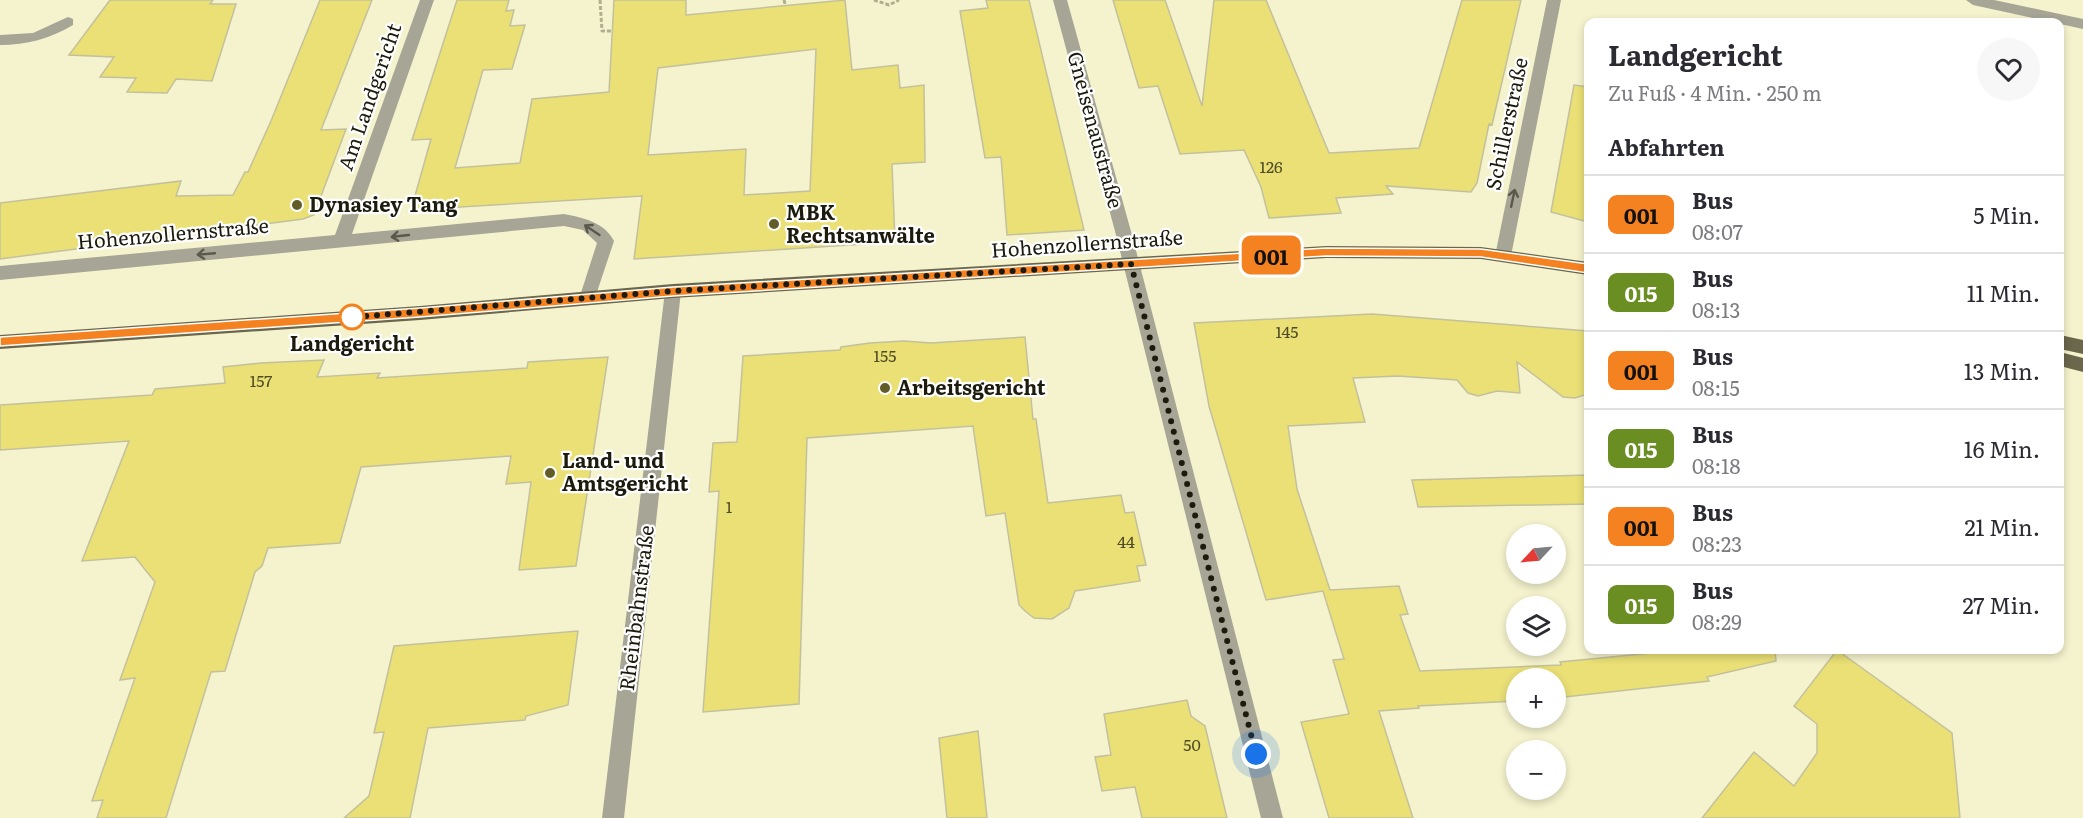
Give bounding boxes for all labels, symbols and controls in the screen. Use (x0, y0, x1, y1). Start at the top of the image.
street label: Am Landgericht (329, 19, 407, 174)
text: Landgericht (1608, 33, 1783, 75)
button: heart (1977, 38, 2040, 101)
street label: Gneisenaustraße (1062, 48, 1132, 211)
street label: Schillerstraße (1476, 54, 1534, 193)
text: Zu Fuß · 4 Min. · 250 m (1608, 77, 1822, 107)
text: Abfahrten (1608, 130, 1725, 163)
house number: 126 (1259, 154, 1283, 178)
text: Bus (1692, 183, 1733, 216)
place label: Dynasiey Tang (309, 188, 459, 218)
one-way arrow (1508, 189, 1519, 209)
place label: MBK Rechtsanwälte (786, 196, 935, 249)
marker: Dynasiey Tang (290, 198, 304, 212)
text: 5 Min. (1973, 198, 2040, 231)
text: 001 (1624, 199, 1658, 230)
street label: Hohenzollernstraße (76, 209, 270, 255)
text: 08:07 (1692, 216, 1743, 246)
marker: MBK Rechtsanwälte (767, 217, 781, 231)
street label: Hohenzollernstraße (990, 220, 1184, 264)
one-way arrow (584, 224, 601, 236)
one-way arrow (391, 231, 411, 242)
line badge: 001 (1236, 236, 1306, 274)
text: 001 (1254, 240, 1288, 271)
one-way arrow (197, 249, 216, 260)
text: Bus (1692, 261, 1733, 294)
text: 11 Min. (1967, 276, 2040, 309)
text: 015 (1624, 277, 1658, 308)
text: 08:13 (1692, 294, 1740, 324)
marker: Landgericht (339, 304, 365, 330)
house number: 145 (1276, 319, 1298, 343)
place label: Landgericht (290, 327, 415, 357)
text: Bus (1692, 339, 1733, 372)
house number: 155 (874, 343, 896, 367)
text: 13 Min. (1964, 354, 2040, 387)
text: 001 (1624, 355, 1658, 386)
house number: 157 (250, 368, 272, 392)
place label: Arbeitsgericht (897, 371, 1046, 401)
text: 08:15 (1692, 372, 1740, 402)
marker: Arbeitsgericht (878, 381, 892, 395)
text: Bus (1692, 417, 1733, 450)
text: 16 Min. (1964, 432, 2040, 465)
text: 015 (1624, 433, 1658, 464)
place label: Land- und Amtsgericht (562, 444, 688, 497)
text: 08:18 (1692, 450, 1740, 480)
marker: Land- und Amtsgericht (543, 466, 557, 480)
house number: 1 (726, 494, 733, 518)
text: Bus (1692, 495, 1733, 528)
text: 21 Min. (1964, 510, 2040, 543)
text: 001 (1624, 511, 1658, 542)
street label: Rheinbahnstraße (610, 523, 660, 692)
north arrow (1506, 524, 1566, 584)
map controls (1506, 524, 1566, 800)
text: 08:23 (1692, 528, 1742, 558)
house number: 44 (1117, 529, 1135, 553)
text: Bus (1692, 573, 1733, 606)
text: 27 Min. (1962, 588, 2040, 621)
text: 015 (1624, 589, 1658, 620)
button: layers (1506, 596, 1566, 656)
text: 08:29 (1692, 606, 1742, 636)
button: + (1506, 668, 1566, 728)
house number: 50 (1183, 732, 1201, 756)
your location (1241, 739, 1271, 769)
button: − (1506, 740, 1566, 800)

